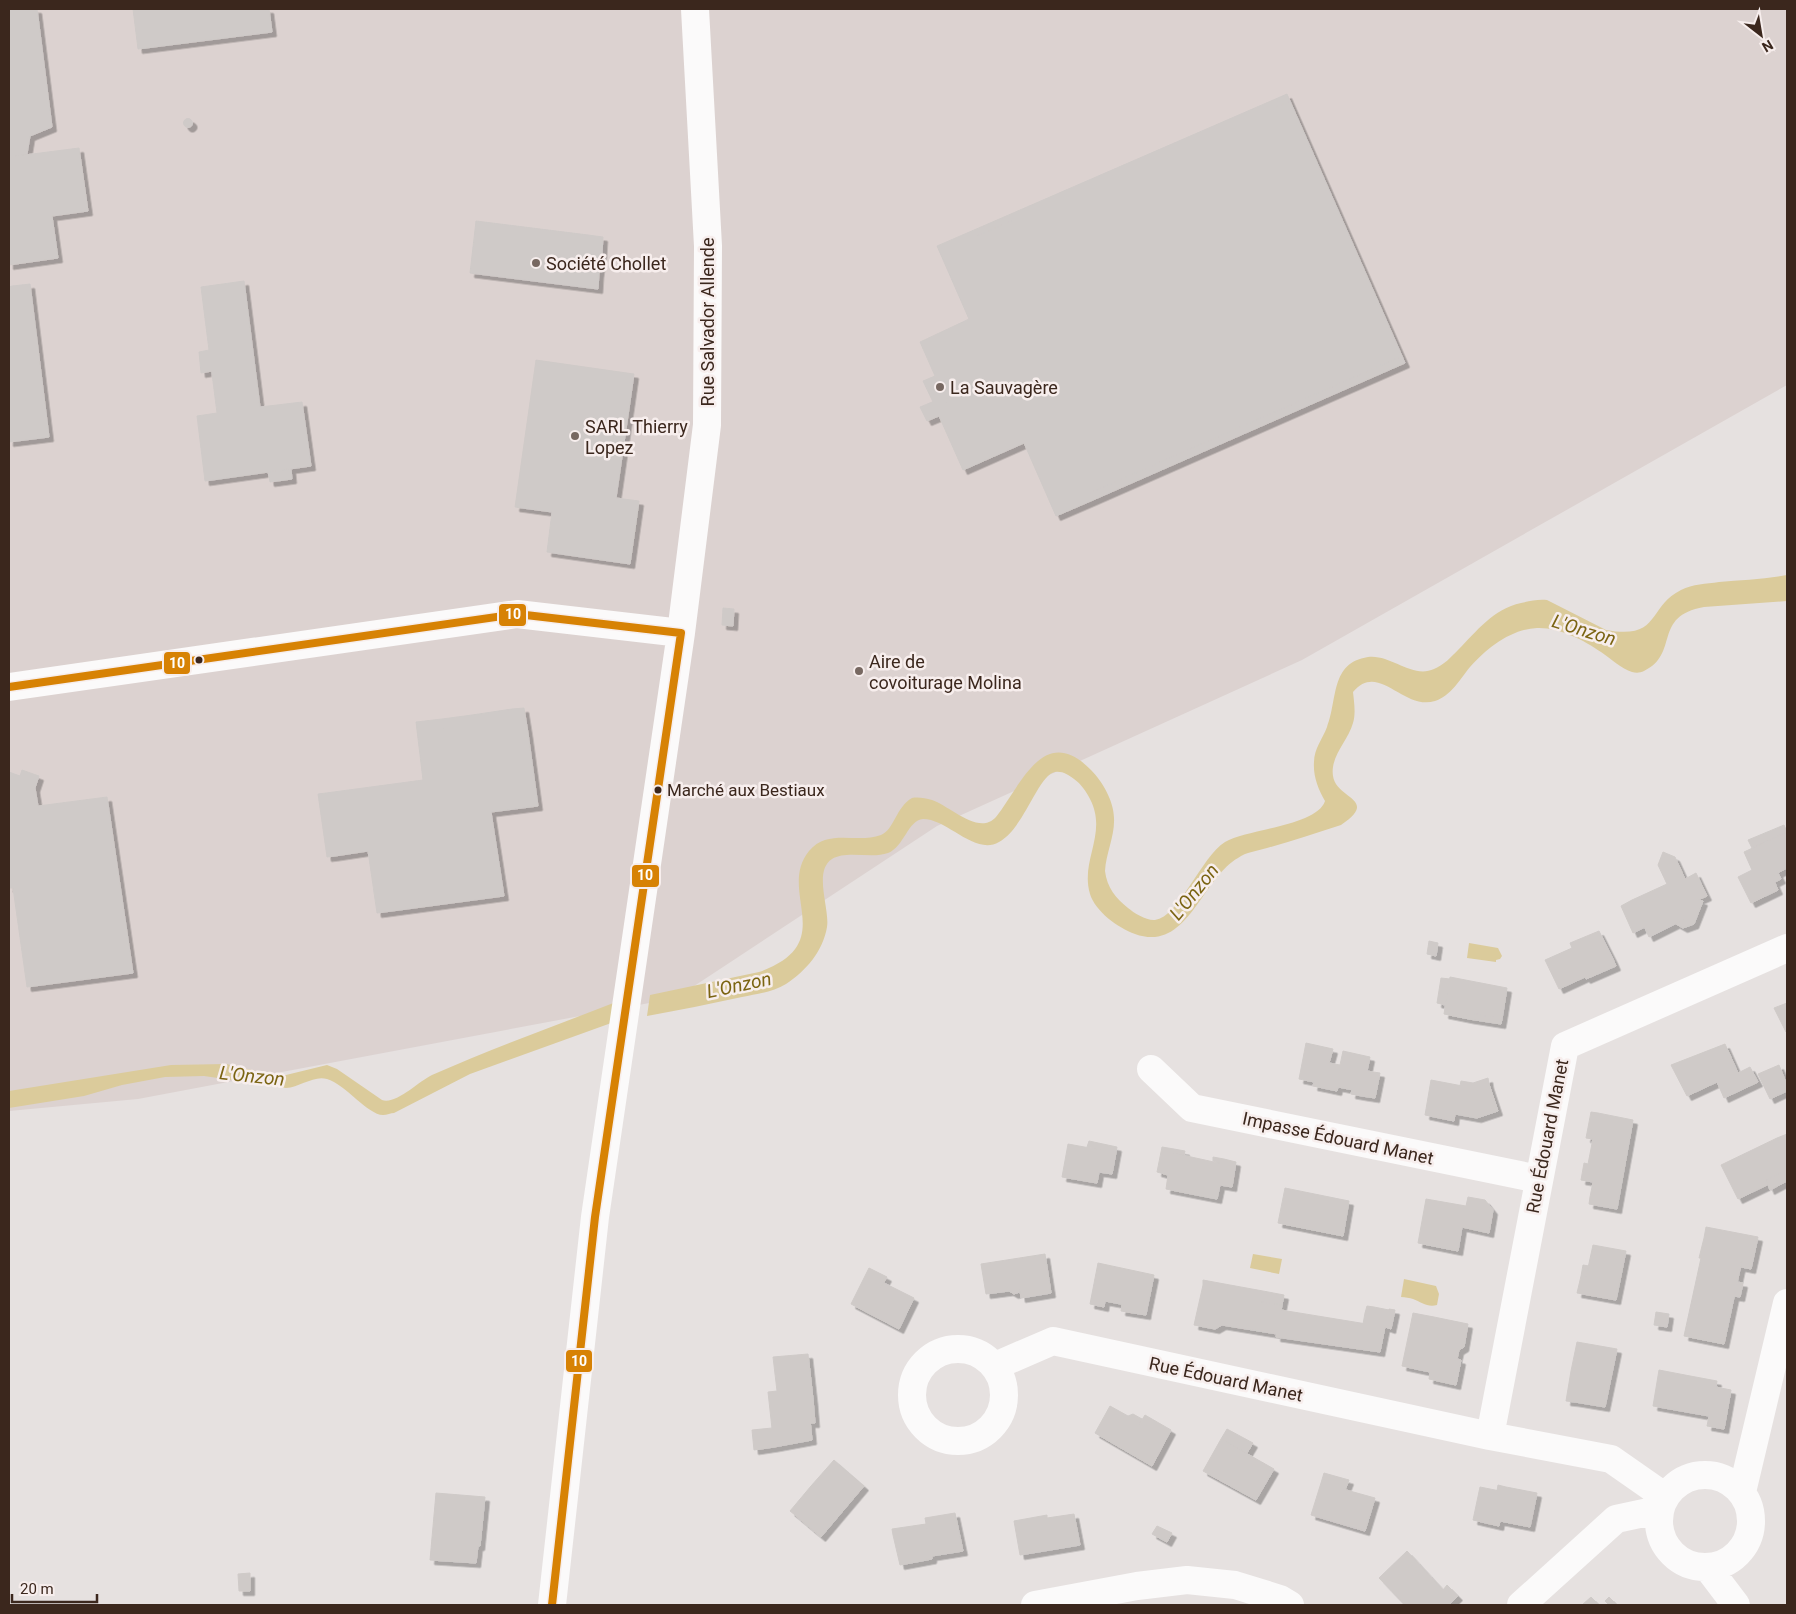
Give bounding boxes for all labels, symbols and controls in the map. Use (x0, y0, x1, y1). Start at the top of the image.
north arrow (1736, 10, 1786, 60)
text: N (1759, 37, 1776, 56)
street label: Rue Salvador Allende (697, 238, 718, 406)
place label: Société Chollet (546, 253, 666, 274)
marker: Société Chollet (530, 257, 542, 269)
place label: La Sauvagère (950, 377, 1058, 398)
marker: La Sauvagère (934, 381, 946, 393)
place label: SARL Thierry Lopez (585, 416, 688, 458)
marker: SARL Thierry Lopez (569, 430, 581, 442)
line badge: 10 (498, 603, 527, 627)
text: 10 (505, 606, 521, 622)
water label: L'Onzon (1549, 609, 1619, 651)
line badge: 10 (163, 651, 191, 675)
place label: Aire de covoiturage Molina (869, 651, 1022, 693)
text: 10 (169, 655, 185, 671)
unlabelled marker (194, 655, 204, 665)
marker: Aire de covoiturage Molina (853, 665, 865, 677)
place label: Marché aux Bestiaux (667, 780, 825, 800)
marker: Marché aux Bestiaux (653, 785, 663, 795)
water label: L'Onzon (1164, 859, 1224, 925)
line badge: 10 (631, 864, 660, 888)
text: 10 (637, 867, 653, 883)
water label: L'Onzon (704, 967, 774, 1003)
street label: Rue Édouard Manet (1522, 1057, 1572, 1215)
water label: L'Onzon (218, 1061, 286, 1091)
street label: Impasse Édouard Manet (1241, 1107, 1436, 1169)
line badge: 10 (565, 1349, 593, 1373)
street label: Rue Édouard Manet (1147, 1352, 1305, 1406)
text: 10 (571, 1353, 587, 1369)
scale bar (12, 1572, 98, 1604)
text: 20 m (20, 1580, 54, 1598)

